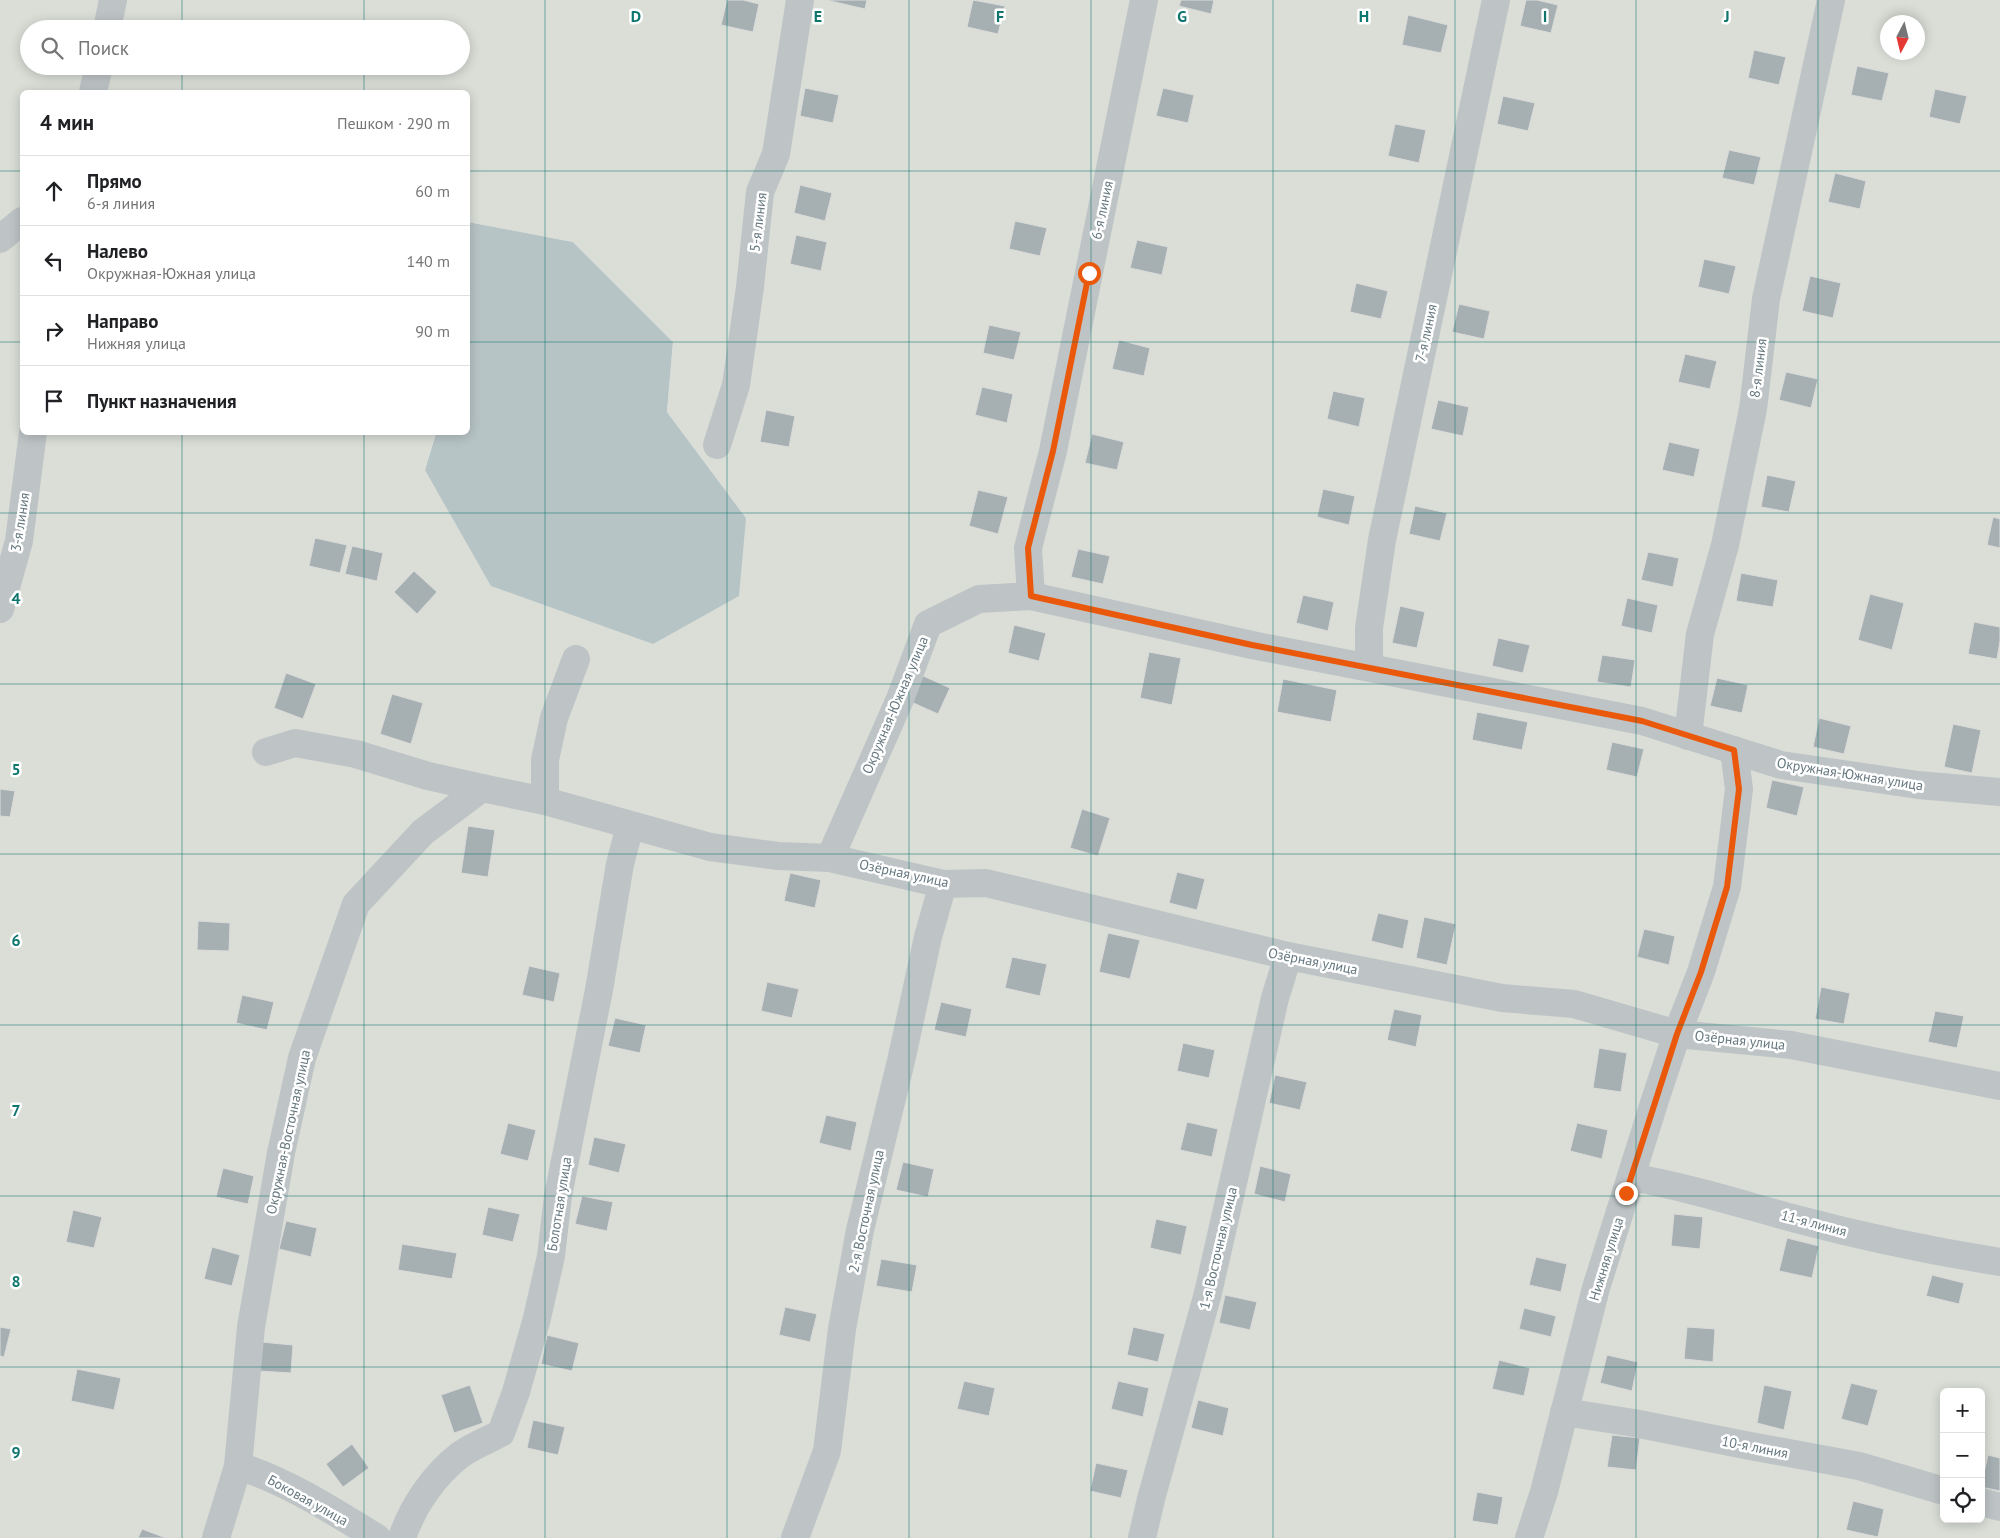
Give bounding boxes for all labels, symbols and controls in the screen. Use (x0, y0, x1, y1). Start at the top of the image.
text: D (631, 6, 641, 26)
text: E (814, 6, 822, 26)
text: F (996, 6, 1004, 26)
text: G (1177, 6, 1187, 26)
text: H (1359, 6, 1369, 26)
text: I (1543, 6, 1547, 26)
text: J (1723, 6, 1730, 26)
north arrow (1880, 15, 1925, 60)
search box (20, 20, 470, 75)
icon: search (38, 34, 66, 62)
text: Поиск (78, 36, 129, 60)
text: 4 мин (40, 109, 94, 136)
text: Пешком · 290 m (337, 113, 450, 133)
text: Прямо (87, 169, 142, 193)
icon: ahead (40, 177, 68, 205)
street label: 6-я линия (1087, 179, 1117, 241)
text: 60 m (415, 181, 450, 201)
street label: 5-я линия (745, 191, 771, 253)
text: 6-я линия (87, 193, 155, 213)
text: Налево (87, 239, 148, 263)
icon: left (40, 247, 68, 275)
text: 140 m (407, 251, 450, 271)
route start (1078, 262, 1101, 285)
text: Окружная-Южная улица (87, 263, 256, 283)
street label: 7-я линия (1411, 302, 1441, 364)
text: Направо (87, 309, 158, 333)
icon: right (40, 317, 68, 345)
text: 90 m (415, 321, 450, 341)
text: Нижняя улица (87, 333, 186, 353)
street label: 8-я линия (1745, 337, 1771, 399)
icon: arrive (40, 387, 68, 415)
text: Пункт назначения (87, 389, 237, 413)
street label: 3-я линия (6, 491, 34, 553)
text: 4 (11, 588, 21, 608)
street label: Окружная-Южная улица (858, 633, 932, 777)
street label: Окружная-Южная улица (1776, 754, 1924, 794)
text: 5 (11, 759, 21, 779)
street label: Озёрная улица (858, 855, 950, 891)
text: 6 (11, 930, 21, 950)
street label: Озёрная улица (1267, 943, 1359, 979)
street label: Озёрная улица (1694, 1026, 1786, 1054)
street label: Окружная-Восточная улица (262, 1048, 314, 1216)
text: 7 (11, 1100, 21, 1120)
street label: 2-я Восточная улица (844, 1148, 888, 1274)
street label: Болотная улица (543, 1155, 575, 1253)
route end (1615, 1182, 1638, 1205)
street label: 1-я Восточная улица (1195, 1185, 1241, 1311)
street label: 11-я линия (1779, 1206, 1849, 1240)
street label: Нижняя улица (1585, 1215, 1627, 1303)
text: 8 (11, 1271, 21, 1291)
map controls (1940, 1388, 1985, 1523)
button: + (1940, 1388, 1985, 1433)
street label: 10-я линия (1720, 1432, 1790, 1462)
button: − (1940, 1433, 1985, 1478)
text: 9 (11, 1442, 21, 1462)
street label: Боковая улица (265, 1471, 351, 1530)
button: locate (1940, 1478, 1985, 1523)

